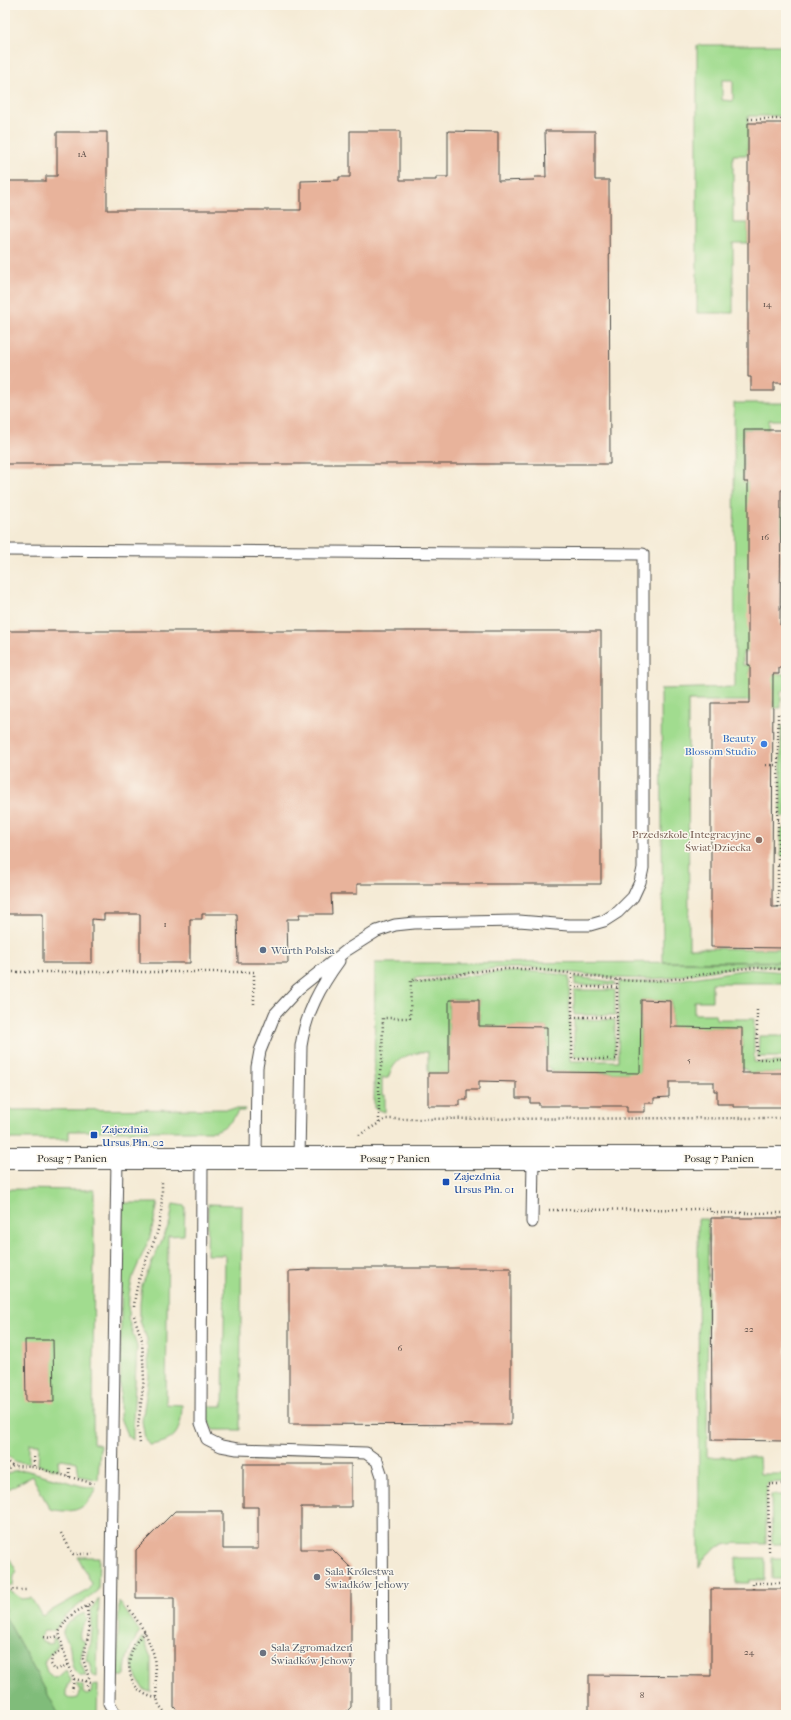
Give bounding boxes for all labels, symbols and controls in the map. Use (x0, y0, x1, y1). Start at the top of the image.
house number: 1A (77, 149, 87, 159)
house number: 14 (763, 299, 772, 309)
house number: 16 (761, 532, 769, 542)
place label: Beauty Blossom Studio (685, 732, 757, 758)
marker: Beauty Blossom Studio (759, 739, 769, 749)
place label: Przedszkole Integracyjne Świat Dziecka (632, 828, 752, 854)
marker: Przedszkole Integracyjne Świat Dziecka (754, 835, 764, 845)
house number: 1 (163, 919, 167, 929)
place label: Würth Polska (270, 944, 336, 957)
marker: Würth Polska (258, 945, 268, 955)
house number: 5 (687, 1055, 691, 1065)
place label: Zajezdnia Ursus Płn. 02 (102, 1123, 165, 1149)
marker: Zajezdnia Ursus Płn. 02 (89, 1130, 99, 1140)
street label: Posag 7 Panien (37, 1152, 108, 1165)
street label: Posag 7 Panien (360, 1152, 431, 1165)
street label: Posag 7 Panien (684, 1152, 755, 1165)
place label: Zajezdnia Ursus Płn. 01 (454, 1170, 514, 1196)
marker: Zajezdnia Ursus Płn. 01 (441, 1177, 451, 1187)
house number: 22 (744, 1324, 754, 1334)
house number: 6 (398, 1343, 403, 1353)
place label: Sala Królestwa Świadków Jehowy (325, 1565, 410, 1591)
marker: Sala Królestwa Świadków Jehowy (312, 1572, 322, 1582)
place label: Sala Zgromadzeń Świadków Jehowy (271, 1641, 356, 1667)
house number: 24 (744, 1647, 755, 1657)
marker: Sala Zgromadzeń Świadków Jehowy (258, 1648, 268, 1658)
house number: 8 (640, 1690, 645, 1700)

